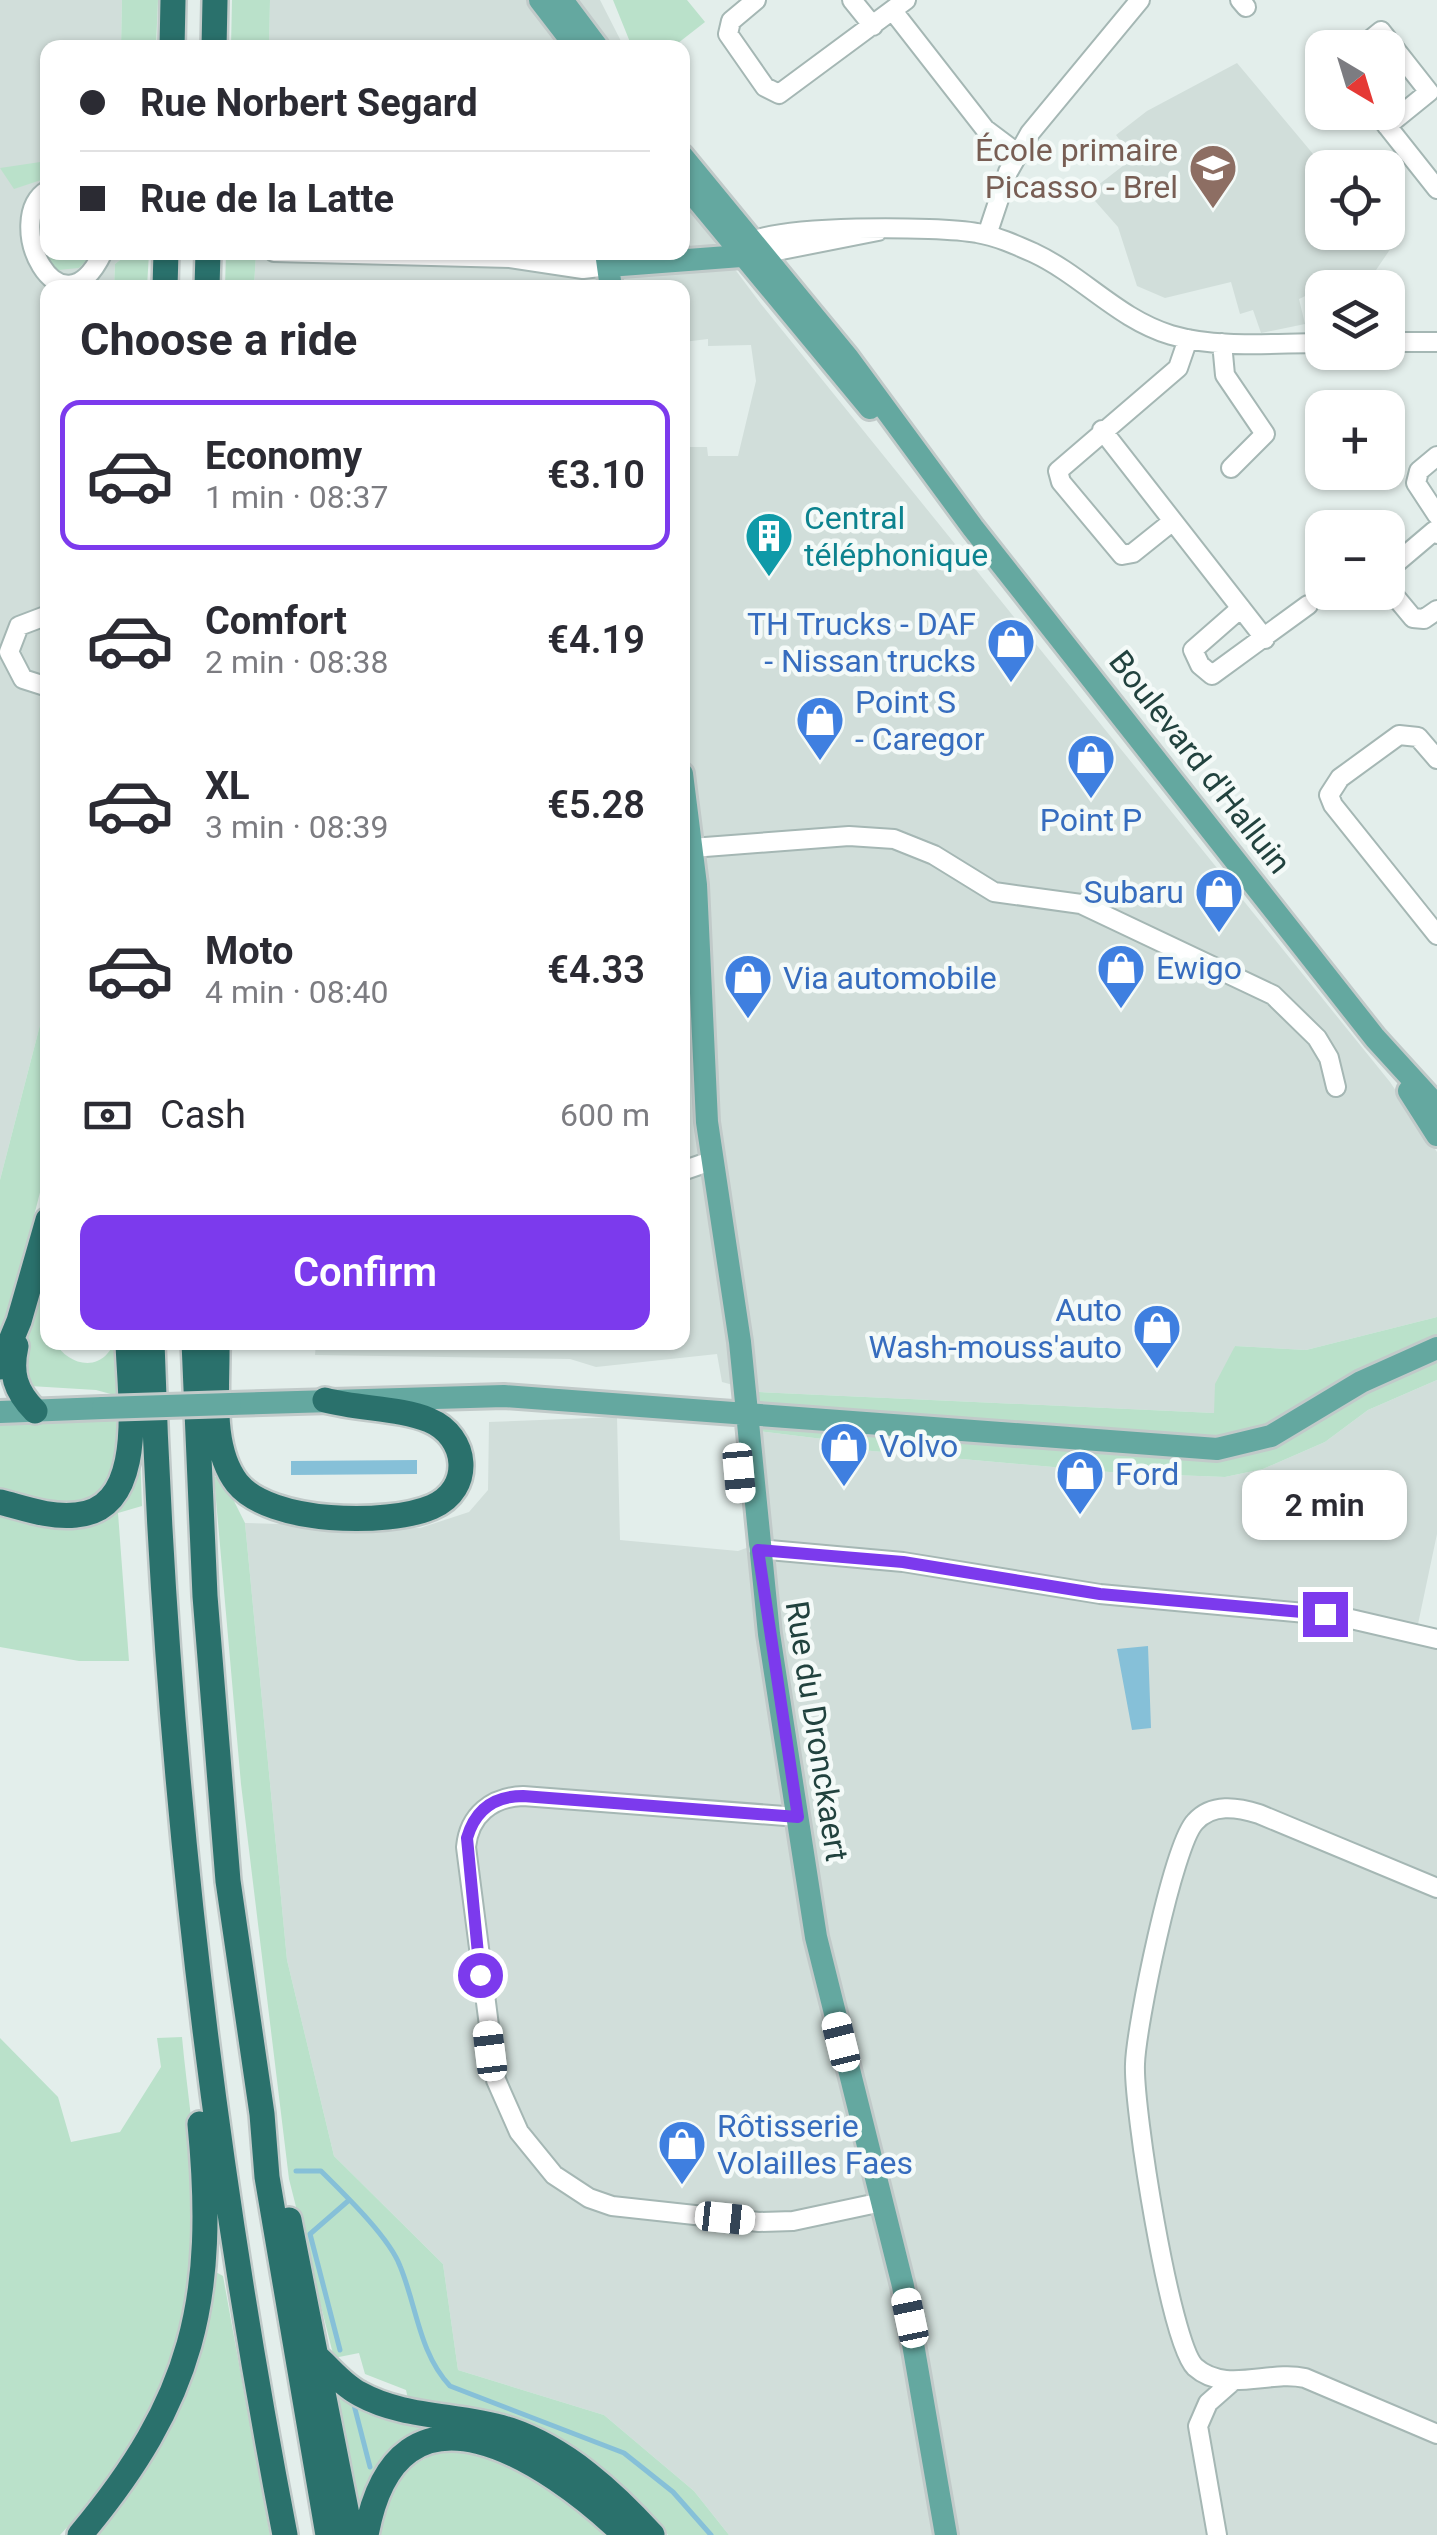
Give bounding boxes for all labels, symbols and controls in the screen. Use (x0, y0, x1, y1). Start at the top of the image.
north arrow (1305, 30, 1405, 130)
map controls (1305, 30, 1405, 610)
text: Rue Norbert Segard (140, 81, 478, 125)
place label: École primaire Picasso - Brel (975, 131, 1178, 206)
school or university icon: École primaire Picasso - Brel (1187, 142, 1239, 210)
button: locate (1305, 150, 1405, 250)
text: Rue de la Latte (140, 177, 394, 221)
button: layers (1305, 270, 1405, 370)
text: Choose a ride (80, 313, 357, 366)
button: + (1305, 390, 1405, 490)
icon: car (85, 430, 175, 520)
text: Economy (205, 434, 362, 478)
text: €3.10 (547, 453, 645, 497)
text: 1 min · 08:37 (205, 478, 388, 516)
place label: Central téléphonique (804, 499, 988, 574)
building icon: Central téléphonique (743, 510, 795, 578)
button: − (1305, 510, 1405, 610)
icon: car (85, 595, 175, 685)
text: Comfort (205, 599, 347, 643)
place label: TH Trucks - DAF - Nissan trucks (747, 605, 976, 680)
shop icon: TH Trucks - DAF - Nissan trucks (985, 616, 1037, 684)
text: €4.19 (547, 618, 645, 662)
text: 2 min · 08:38 (205, 643, 388, 681)
street label: Boulevard d'Halluin (1101, 643, 1299, 881)
place label: Point S - Caregor (855, 683, 985, 758)
shop icon: Point S - Caregor (794, 694, 846, 762)
shop icon: Point P (1065, 732, 1117, 800)
icon: car (85, 760, 175, 850)
text: XL (205, 764, 250, 808)
text: €5.28 (547, 783, 645, 827)
place label: Point P (1040, 801, 1142, 839)
text: 3 min · 08:39 (205, 808, 388, 846)
shop icon: Subaru (1193, 866, 1245, 934)
place label: Subaru (1084, 873, 1184, 911)
icon: car (85, 925, 175, 1015)
text: Moto (205, 929, 294, 973)
shop icon: Ewigo (1095, 942, 1147, 1010)
text: €4.33 (547, 948, 645, 992)
place label: Ewigo (1156, 949, 1242, 987)
shop icon: Via automobile (722, 952, 774, 1020)
place label: Via automobile (783, 959, 997, 997)
text: 4 min · 08:40 (205, 973, 388, 1011)
icon: cash (80, 1088, 135, 1143)
text: Cash (160, 1093, 246, 1137)
text: 600 m (560, 1096, 650, 1134)
button: Confirm (80, 1215, 650, 1330)
place label: Auto Wash-mouss'auto (868, 1291, 1122, 1366)
shop icon: Auto Wash-mouss'auto (1131, 1302, 1183, 1370)
shop icon: Volvo (818, 1420, 870, 1488)
place label: Volvo (879, 1427, 958, 1465)
car (721, 1442, 757, 1504)
shop icon: Ford (1054, 1448, 1106, 1516)
place label: Ford (1115, 1455, 1179, 1493)
callout: 2 min (1242, 1469, 1408, 1539)
text: 2 min (1284, 1486, 1365, 1524)
route end (1303, 1592, 1348, 1637)
street label: Rue du Dronckaert (778, 1598, 856, 1864)
route start (458, 1953, 503, 1998)
car (819, 2009, 863, 2075)
car (471, 2019, 509, 2083)
place label: Rôtisserie Volailles Faes (717, 2107, 913, 2182)
shop icon: Rôtisserie Volailles Faes (656, 2118, 708, 2186)
car (694, 2200, 756, 2236)
car (889, 2286, 931, 2350)

